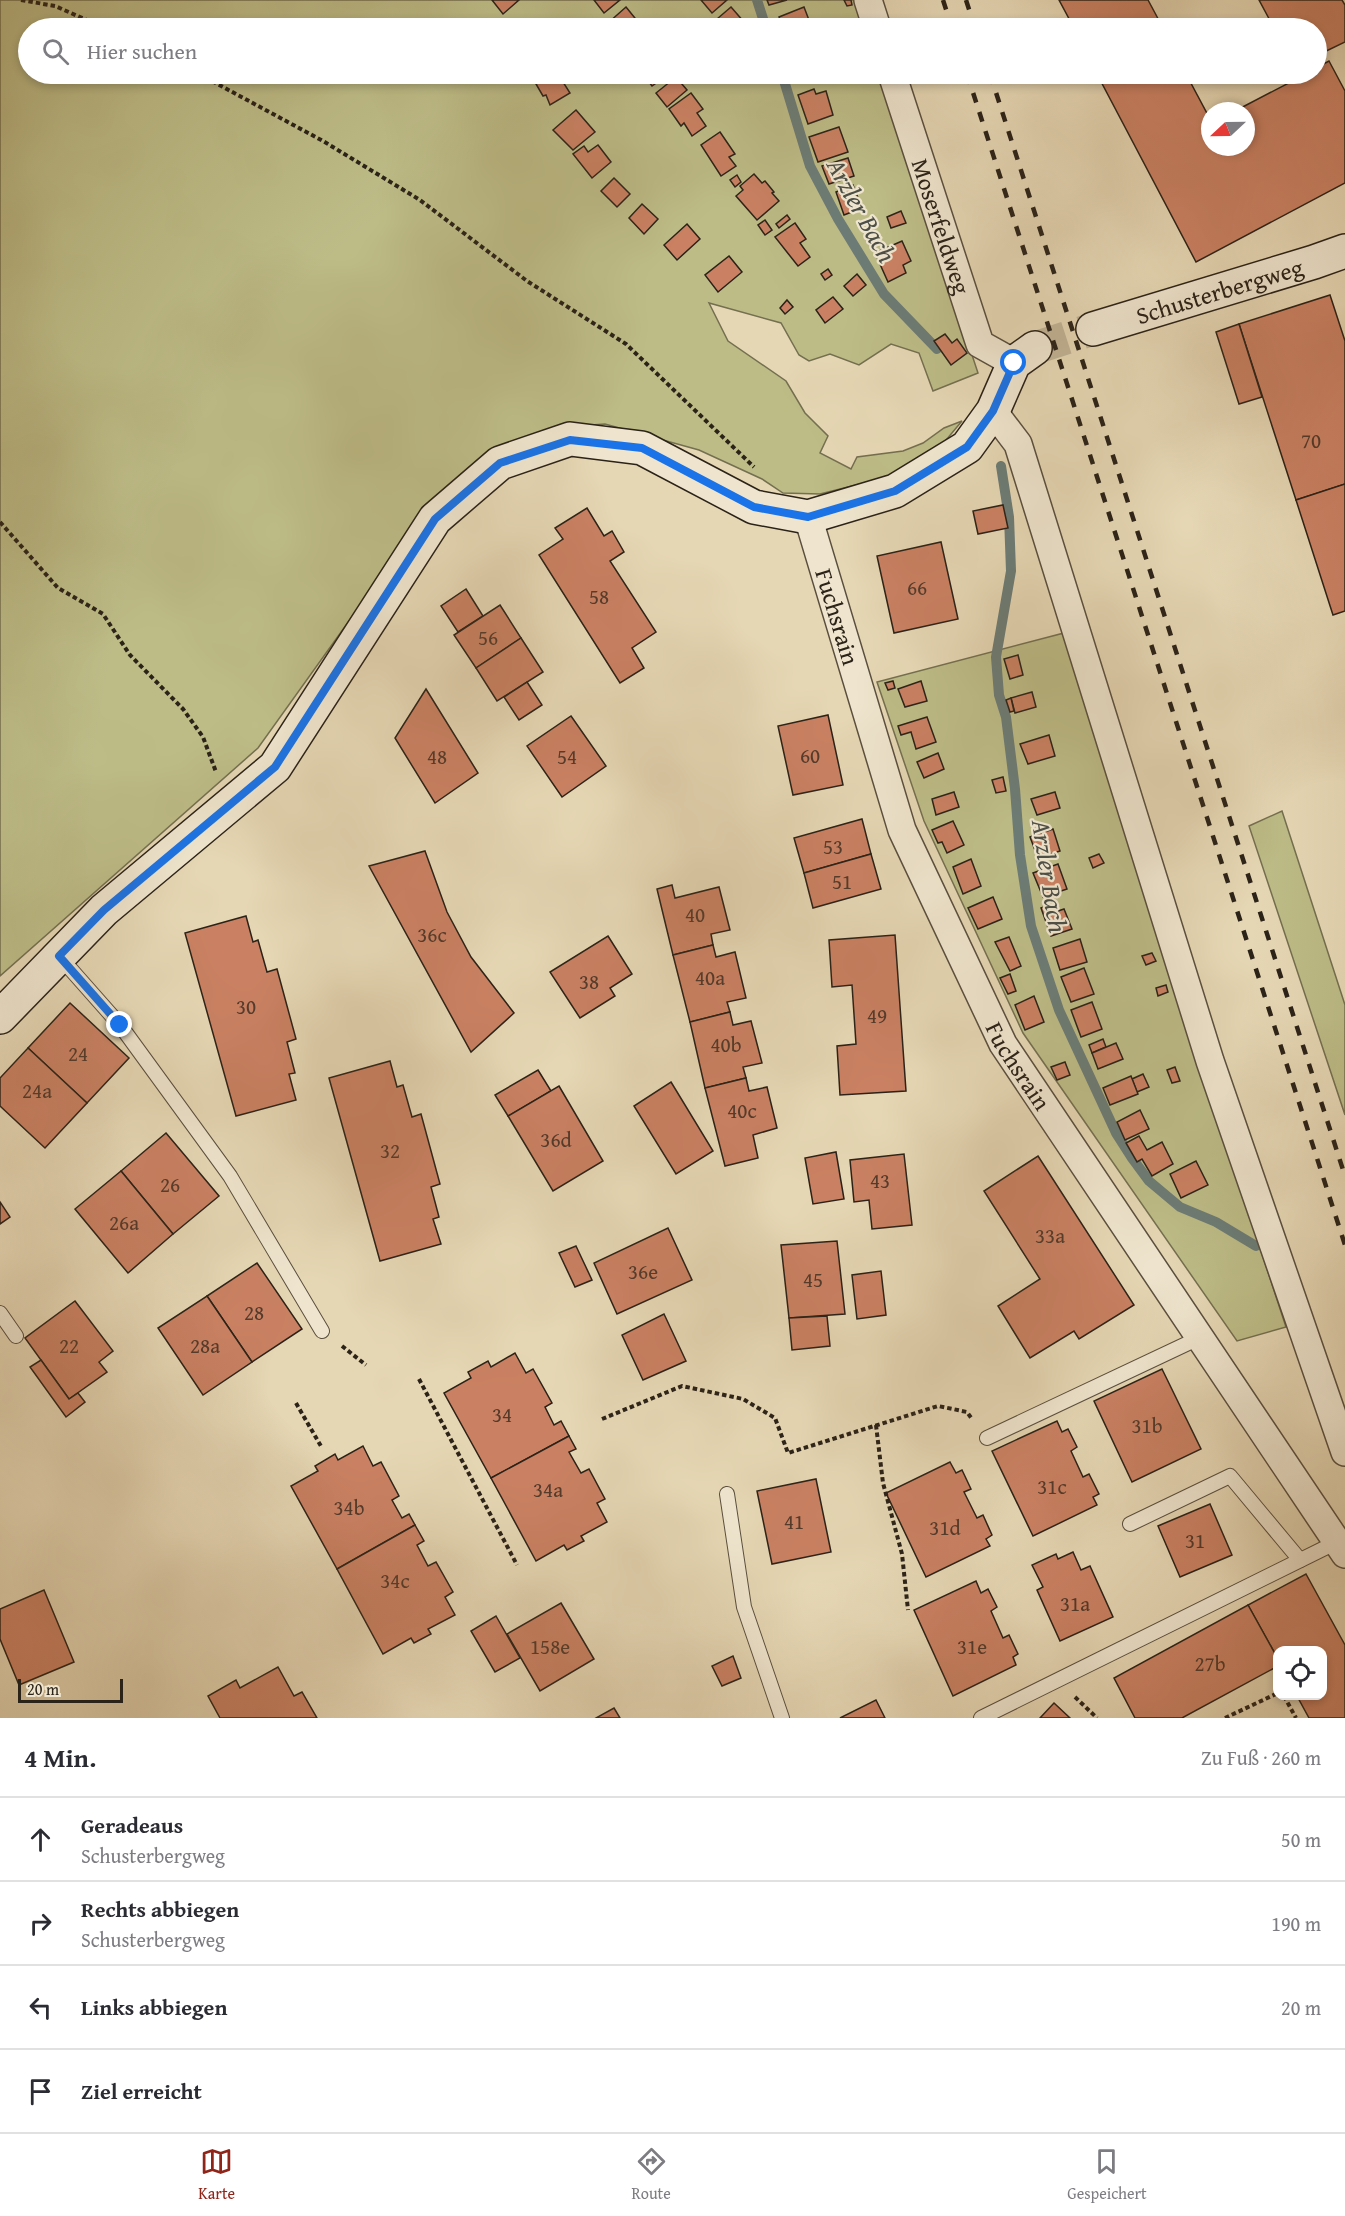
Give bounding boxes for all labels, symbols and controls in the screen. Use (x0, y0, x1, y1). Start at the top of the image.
search box (18, 18, 1327, 84)
icon: search (39, 35, 72, 68)
text: Hier suchen (87, 35, 197, 67)
north arrow (1201, 102, 1255, 156)
water label: Arzler Bach (817, 150, 907, 269)
street label: Moserfeldweg (903, 154, 980, 299)
street label: Schusterbergweg (1131, 249, 1307, 333)
route start (1000, 349, 1026, 375)
house number: 70 (1301, 425, 1321, 456)
street label: Fuchsrain (807, 564, 869, 670)
house number: 66 (907, 572, 927, 603)
house number: 58 (589, 581, 609, 612)
house number: 56 (478, 622, 498, 653)
house number: 60 (800, 740, 820, 771)
house number: 48 (427, 741, 447, 772)
house number: 54 (557, 741, 577, 772)
water label: Arzler Bach (1022, 815, 1078, 936)
house number: 53 (823, 831, 843, 862)
house number: 51 (832, 866, 852, 897)
house number: 40 (685, 899, 705, 930)
house number: 36c (417, 919, 447, 950)
house number: 40a (695, 962, 725, 993)
house number: 38 (579, 966, 599, 997)
house number: 30 (236, 991, 256, 1022)
house number: 49 (867, 1000, 887, 1031)
route end (106, 1011, 132, 1037)
street label: Fuchsrain (977, 1016, 1060, 1117)
house number: 40b (710, 1029, 742, 1060)
house number: 24 (68, 1038, 88, 1069)
house number: 24a (22, 1075, 52, 1106)
house number: 40c (727, 1095, 757, 1126)
house number: 36d (540, 1124, 573, 1155)
house number: 32 (380, 1135, 400, 1166)
house number: 43 (870, 1165, 890, 1196)
house number: 26 (160, 1169, 180, 1200)
house number: 26a (109, 1207, 139, 1238)
house number: 33a (1035, 1220, 1065, 1251)
house number: 36e (628, 1256, 658, 1287)
house number: 45 (803, 1264, 823, 1295)
house number: 28 (244, 1297, 264, 1328)
house number: 22 (59, 1330, 79, 1361)
house number: 28a (190, 1330, 220, 1361)
house number: 34 (492, 1399, 512, 1430)
house number: 31b (1131, 1410, 1163, 1441)
house number: 31c (1037, 1471, 1067, 1502)
house number: 34a (533, 1474, 563, 1505)
house number: 34b (333, 1492, 365, 1523)
house number: 41 (784, 1506, 804, 1537)
house number: 31d (929, 1512, 962, 1543)
house number: 31 (1185, 1525, 1205, 1556)
house number: 34c (380, 1565, 410, 1596)
house number: 31a (1060, 1588, 1090, 1619)
house number: 158e (530, 1631, 570, 1662)
house number: 31e (957, 1631, 987, 1662)
map controls (1273, 1646, 1327, 1700)
button: locate (1273, 1646, 1327, 1700)
house number: 27b (1194, 1648, 1226, 1679)
scale bar (18, 1676, 123, 1704)
text: 20 m (27, 1677, 59, 1701)
text: 4 Min. (24, 1738, 96, 1777)
text: Zu Fuß · 260 m (1201, 1743, 1321, 1772)
text: Geradeaus (81, 1809, 183, 1841)
icon: ahead (24, 1823, 57, 1856)
text: 50 m (1281, 1825, 1321, 1854)
text: Schusterbergweg (81, 1841, 225, 1870)
text: Rechts abbiegen (81, 1893, 239, 1925)
icon: right (24, 1907, 57, 1940)
text: 190 m (1271, 1909, 1321, 1938)
text: Schusterbergweg (81, 1925, 225, 1954)
icon: left (24, 1991, 57, 2024)
text: Links abbiegen (81, 1991, 227, 2023)
text: 20 m (1281, 1993, 1321, 2022)
icon: arrive (24, 2075, 57, 2108)
text: Ziel erreicht (81, 2075, 202, 2107)
tab: Karte (198, 2145, 235, 2205)
tab: Route (632, 2145, 671, 2205)
tab: Gespeichert (1067, 2145, 1147, 2205)

